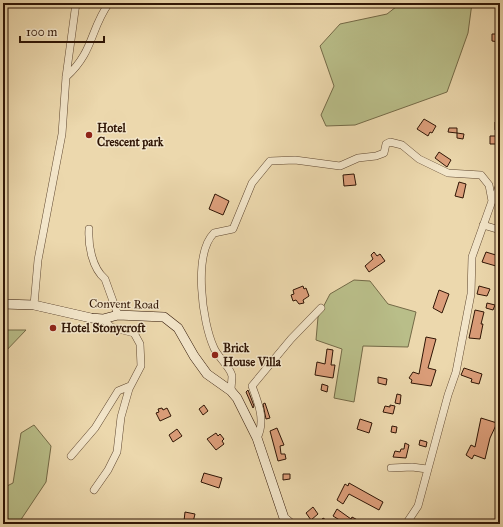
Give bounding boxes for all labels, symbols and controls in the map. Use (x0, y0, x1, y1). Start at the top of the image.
scale bar (20, 18, 104, 44)
text: 100 m (26, 25, 57, 39)
place label: Hotel Crescent park (97, 121, 164, 150)
marker: Hotel Crescent park (84, 130, 94, 140)
street label: Convent Road (89, 296, 159, 312)
place label: Hotel Stonycroft (61, 321, 146, 336)
marker: Hotel Stonycroft (48, 323, 58, 333)
place label: Brick House Villa (223, 341, 282, 369)
marker: Brick House Villa (210, 350, 220, 360)

